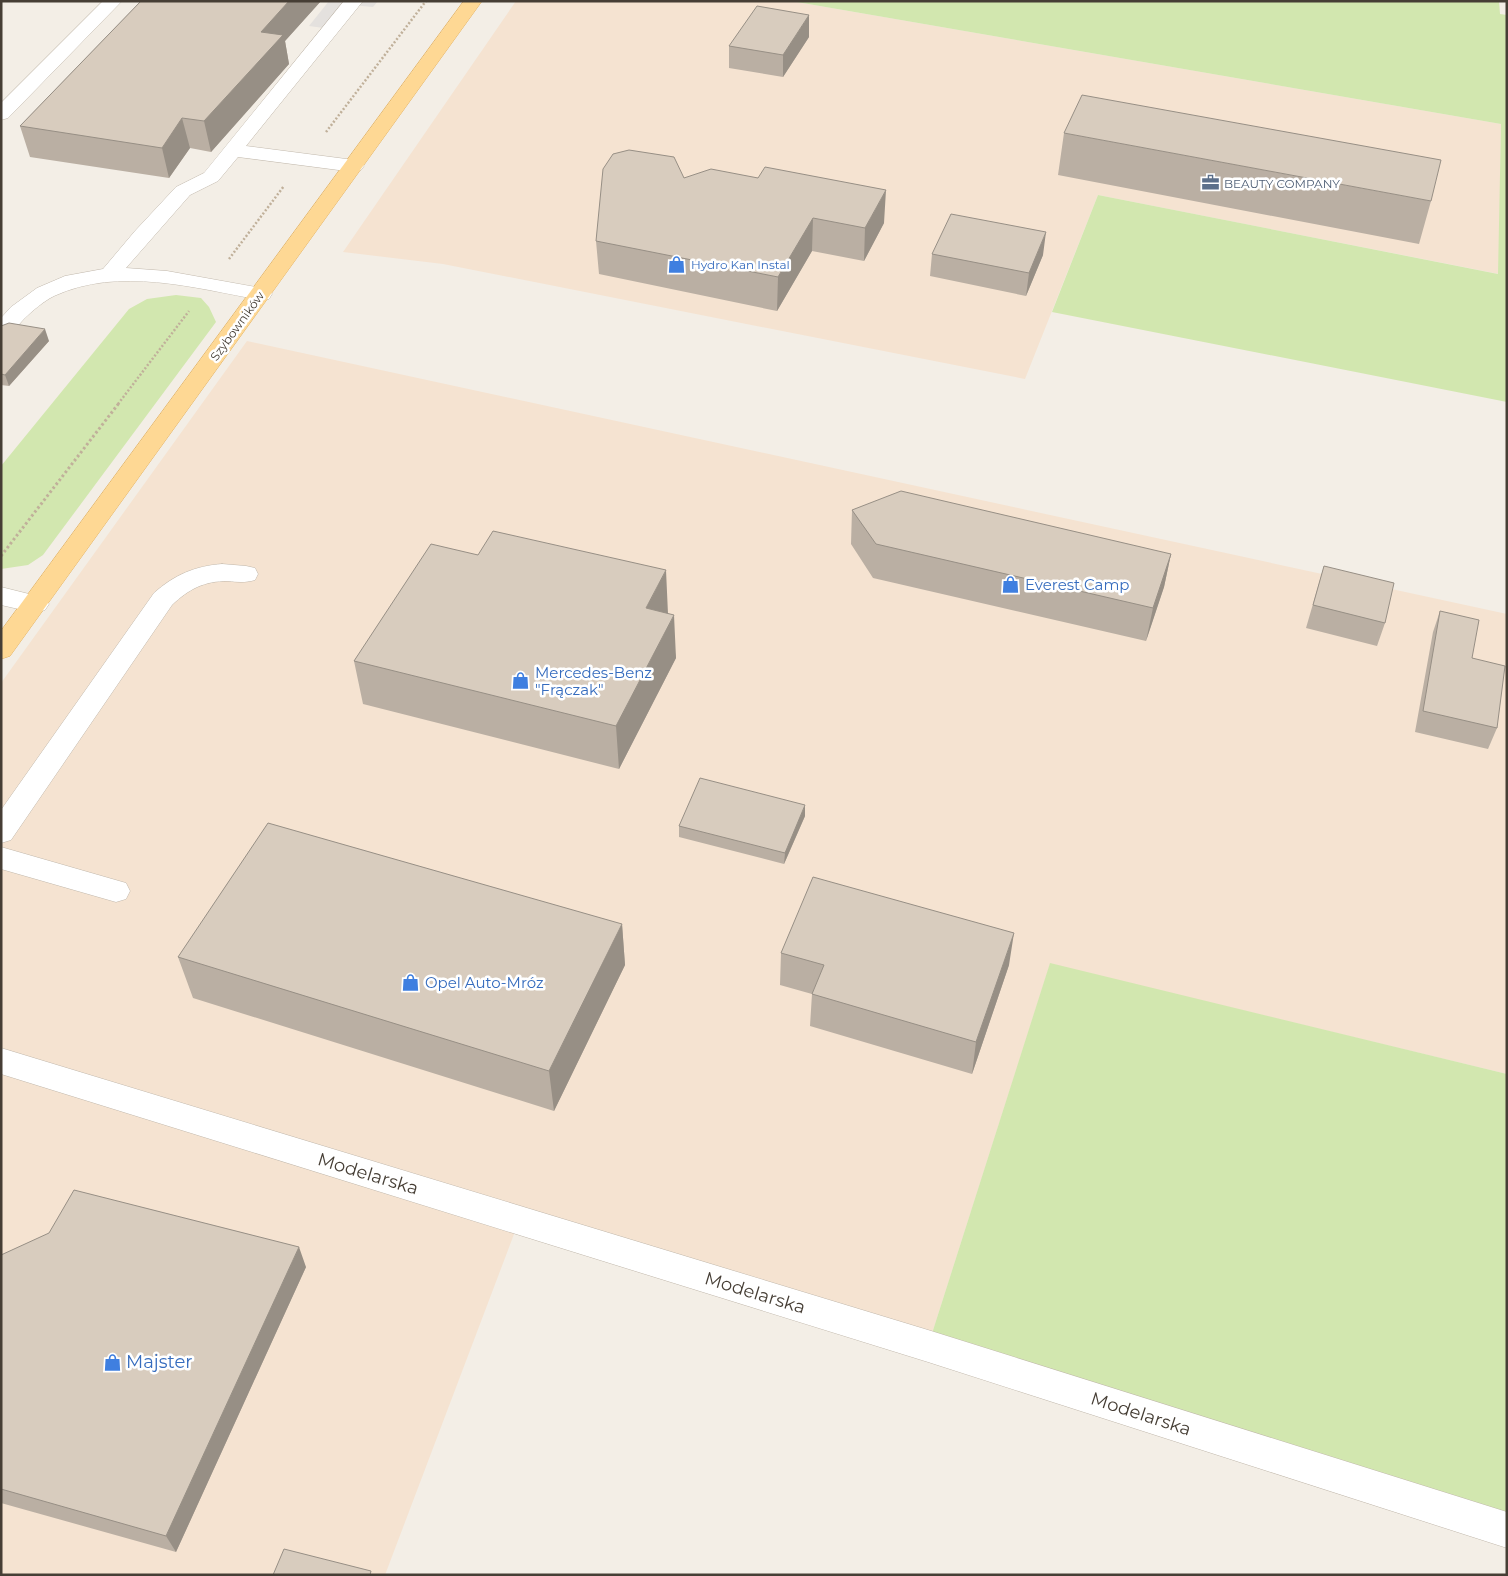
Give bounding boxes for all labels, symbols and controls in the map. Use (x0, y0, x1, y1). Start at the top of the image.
office icon: BEAUTY COMPANY (1200, 173, 1220, 193)
place label: BEAUTY COMPANY (1224, 176, 1340, 191)
shop icon: Hydro Kan Instal (667, 254, 687, 274)
place label: Hydro Kan Instal (691, 257, 790, 272)
street label: Szybowników (207, 288, 267, 364)
shop icon: Everest Camp (1001, 574, 1021, 594)
place label: Everest Camp (1025, 575, 1130, 594)
place label: Mercedes-Benz "Frączak" (535, 663, 652, 699)
shop icon: Mercedes-Benz "Frączak" (511, 671, 531, 691)
shop icon: Opel Auto-Mróz (401, 972, 421, 992)
place label: Opel Auto-Mróz (425, 973, 544, 992)
street label: Modelarska (315, 1148, 421, 1200)
street label: Modelarska (702, 1267, 808, 1319)
place label: Majster (126, 1351, 193, 1373)
shop icon: Majster (102, 1352, 122, 1372)
street label: Modelarska (1088, 1387, 1194, 1441)

